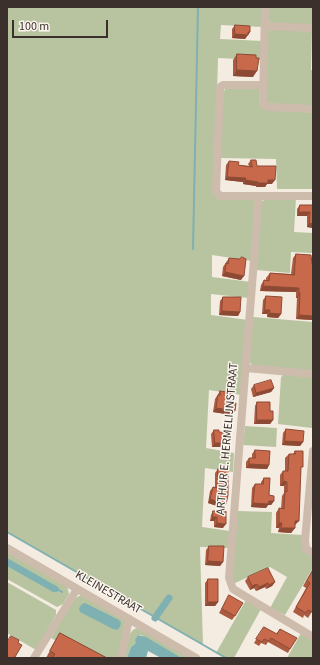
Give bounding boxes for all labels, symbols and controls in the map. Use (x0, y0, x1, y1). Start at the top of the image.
scale bar (14, 12, 110, 38)
text: 100 m (19, 18, 49, 35)
street label: ARTHUR E. HERMELIJNSTRAAT (214, 362, 242, 516)
street label: KLEINESTRAAT (72, 568, 144, 618)

